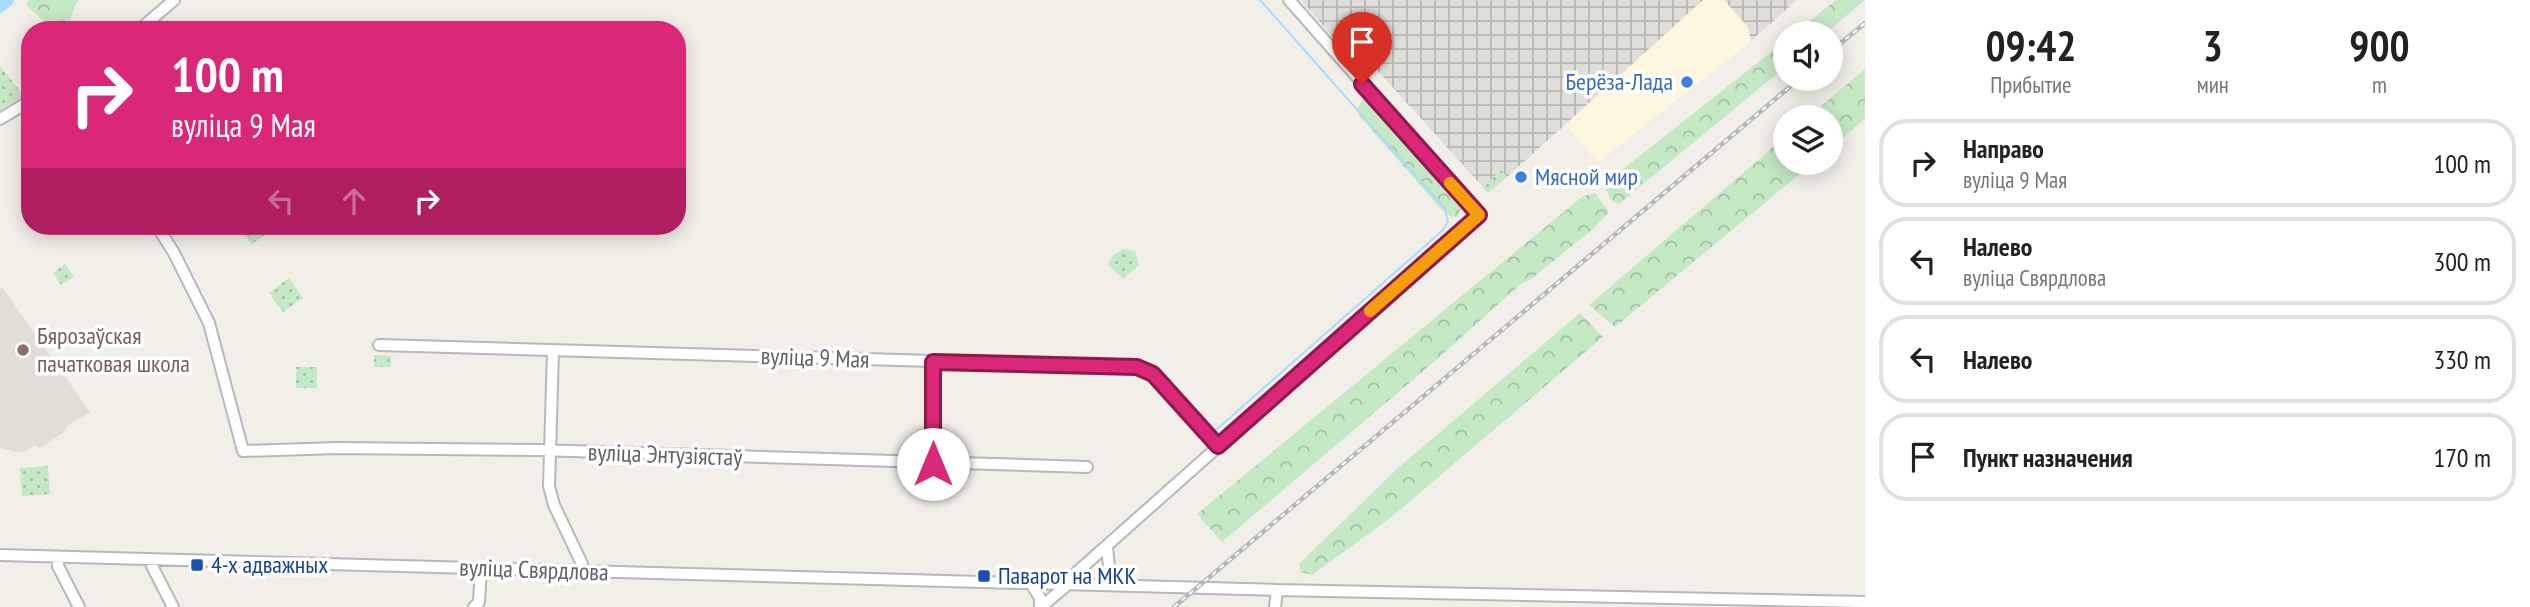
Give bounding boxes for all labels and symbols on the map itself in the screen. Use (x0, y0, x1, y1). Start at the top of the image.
pin (1332, 12.0, 1392, 84)
place label: Берёза-Лада (1565, 66, 1673, 97)
marker: Берёза-Лада (1679, 74, 1695, 90)
place label: Мясной мир (1535, 161, 1638, 192)
marker: Мясной мир (1513, 169, 1529, 185)
place label: Бярозаўская пачатковая школа (37, 320, 190, 379)
street label: вуліца 9 Мая (760, 340, 870, 375)
marker: Бярозаўская пачатковая школа (15, 342, 31, 358)
position arrow (896, 427, 970, 501)
street label: вуліца Энтузіястаў (587, 436, 743, 473)
place label: 4-х адважных (211, 549, 328, 580)
street label: вуліца Свярдлова (459, 551, 609, 588)
marker: 4-х адважных (189, 557, 205, 573)
place label: Паварот на МКК (998, 560, 1136, 591)
marker: Паварот на МКК (976, 568, 992, 584)

